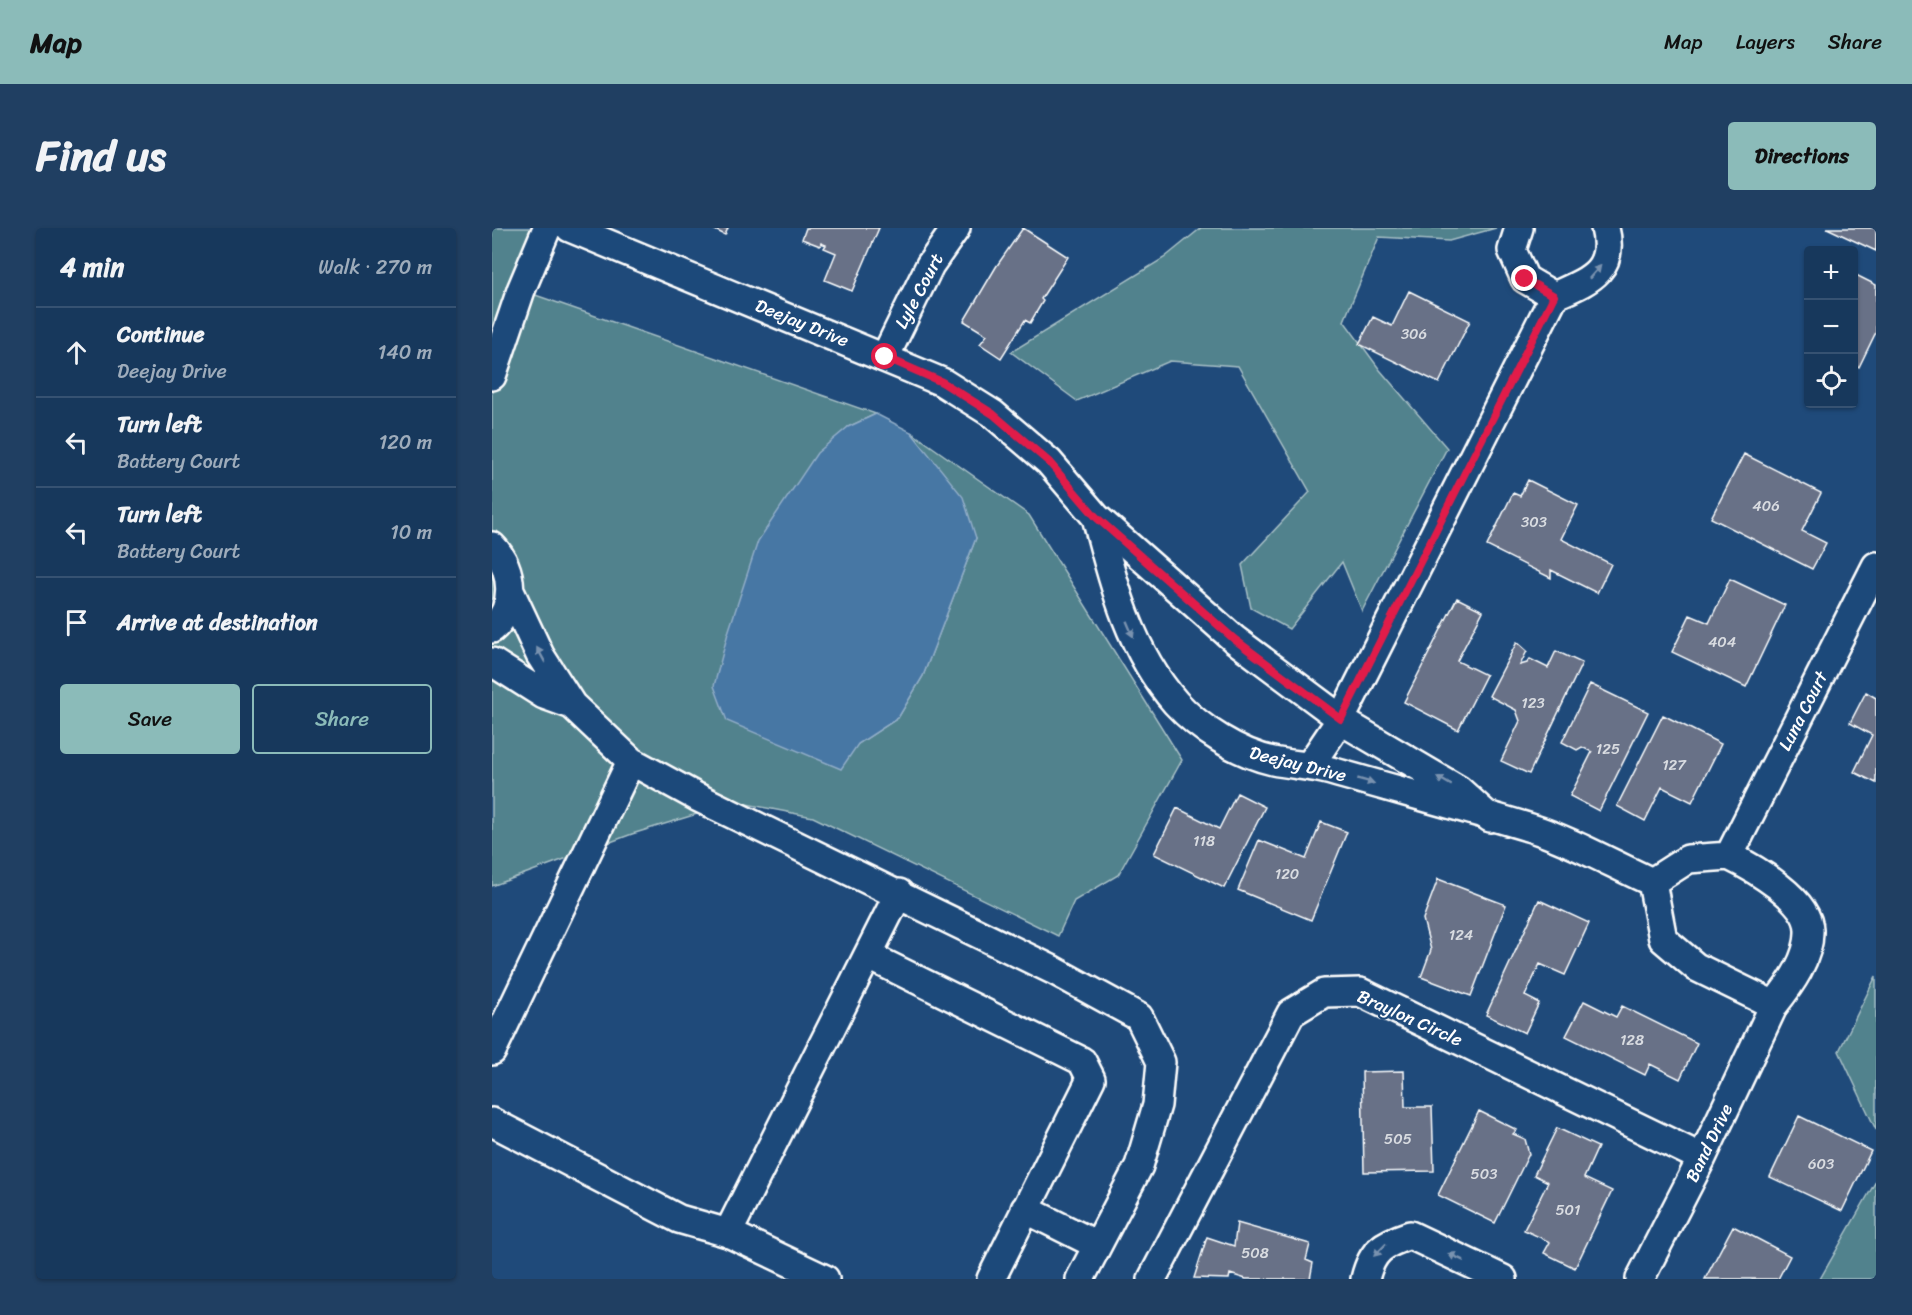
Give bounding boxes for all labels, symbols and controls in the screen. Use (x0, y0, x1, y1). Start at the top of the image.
text: Map (30, 18, 82, 67)
text: Map (1664, 23, 1703, 61)
text: Layers (1736, 23, 1795, 61)
text: Share (1828, 23, 1882, 61)
text: Find us (36, 119, 166, 193)
button: Directions (1728, 122, 1876, 190)
text: 4 min (60, 244, 124, 290)
map controls (1804, 246, 1858, 408)
button: + (1804, 246, 1858, 300)
street label: Lyle Court (886, 247, 952, 335)
text: Walk · 270 m (318, 250, 432, 285)
route end (1511, 265, 1537, 291)
one-way arrow (1589, 265, 1602, 280)
street label: Deejay Drive (750, 290, 854, 356)
button: − (1804, 300, 1858, 354)
text: Continue (117, 315, 205, 354)
house number: 306 (1401, 321, 1427, 347)
text: 140 m (378, 335, 432, 370)
icon: ahead (60, 336, 93, 369)
route start (871, 343, 897, 369)
text: Deejay Drive (117, 354, 227, 389)
button: locate (1804, 354, 1858, 408)
text: Turn left (117, 405, 202, 444)
text: 120 m (379, 425, 432, 460)
icon: left (60, 426, 93, 459)
text: Battery Court (117, 444, 240, 479)
house number: 406 (1752, 493, 1780, 519)
text: Turn left (117, 495, 202, 534)
house number: 303 (1521, 509, 1547, 535)
text: 10 m (390, 515, 432, 550)
icon: left (60, 516, 93, 549)
text: Battery Court (117, 534, 240, 569)
text: Arrive at destination (117, 603, 318, 642)
icon: arrive (60, 606, 93, 639)
one-way arrow (1126, 621, 1135, 638)
house number: 404 (1708, 629, 1736, 655)
one-way arrow (536, 647, 546, 664)
street label: Luna Court (1769, 665, 1837, 756)
button: Save (60, 684, 240, 754)
button: Share (252, 684, 432, 754)
house number: 123 (1521, 690, 1545, 716)
house number: 125 (1596, 736, 1620, 762)
street label: Deejay Drive (1246, 737, 1350, 791)
house number: 127 (1662, 752, 1687, 778)
one-way arrow (1435, 776, 1452, 786)
one-way arrow (1357, 777, 1375, 786)
house number: 118 (1193, 828, 1215, 854)
house number: 120 (1275, 861, 1299, 887)
house number: 124 (1449, 922, 1473, 948)
street label: Braylon Circle (1352, 980, 1468, 1056)
house number: 128 (1620, 1027, 1644, 1053)
street label: Band Drive (1676, 1098, 1742, 1188)
house number: 505 (1384, 1126, 1412, 1152)
house number: 603 (1808, 1151, 1834, 1177)
house number: 503 (1471, 1161, 1497, 1187)
house number: 501 (1555, 1197, 1581, 1223)
house number: 508 (1241, 1240, 1269, 1266)
one-way arrow (1373, 1243, 1388, 1257)
one-way arrow (1448, 1252, 1465, 1261)

